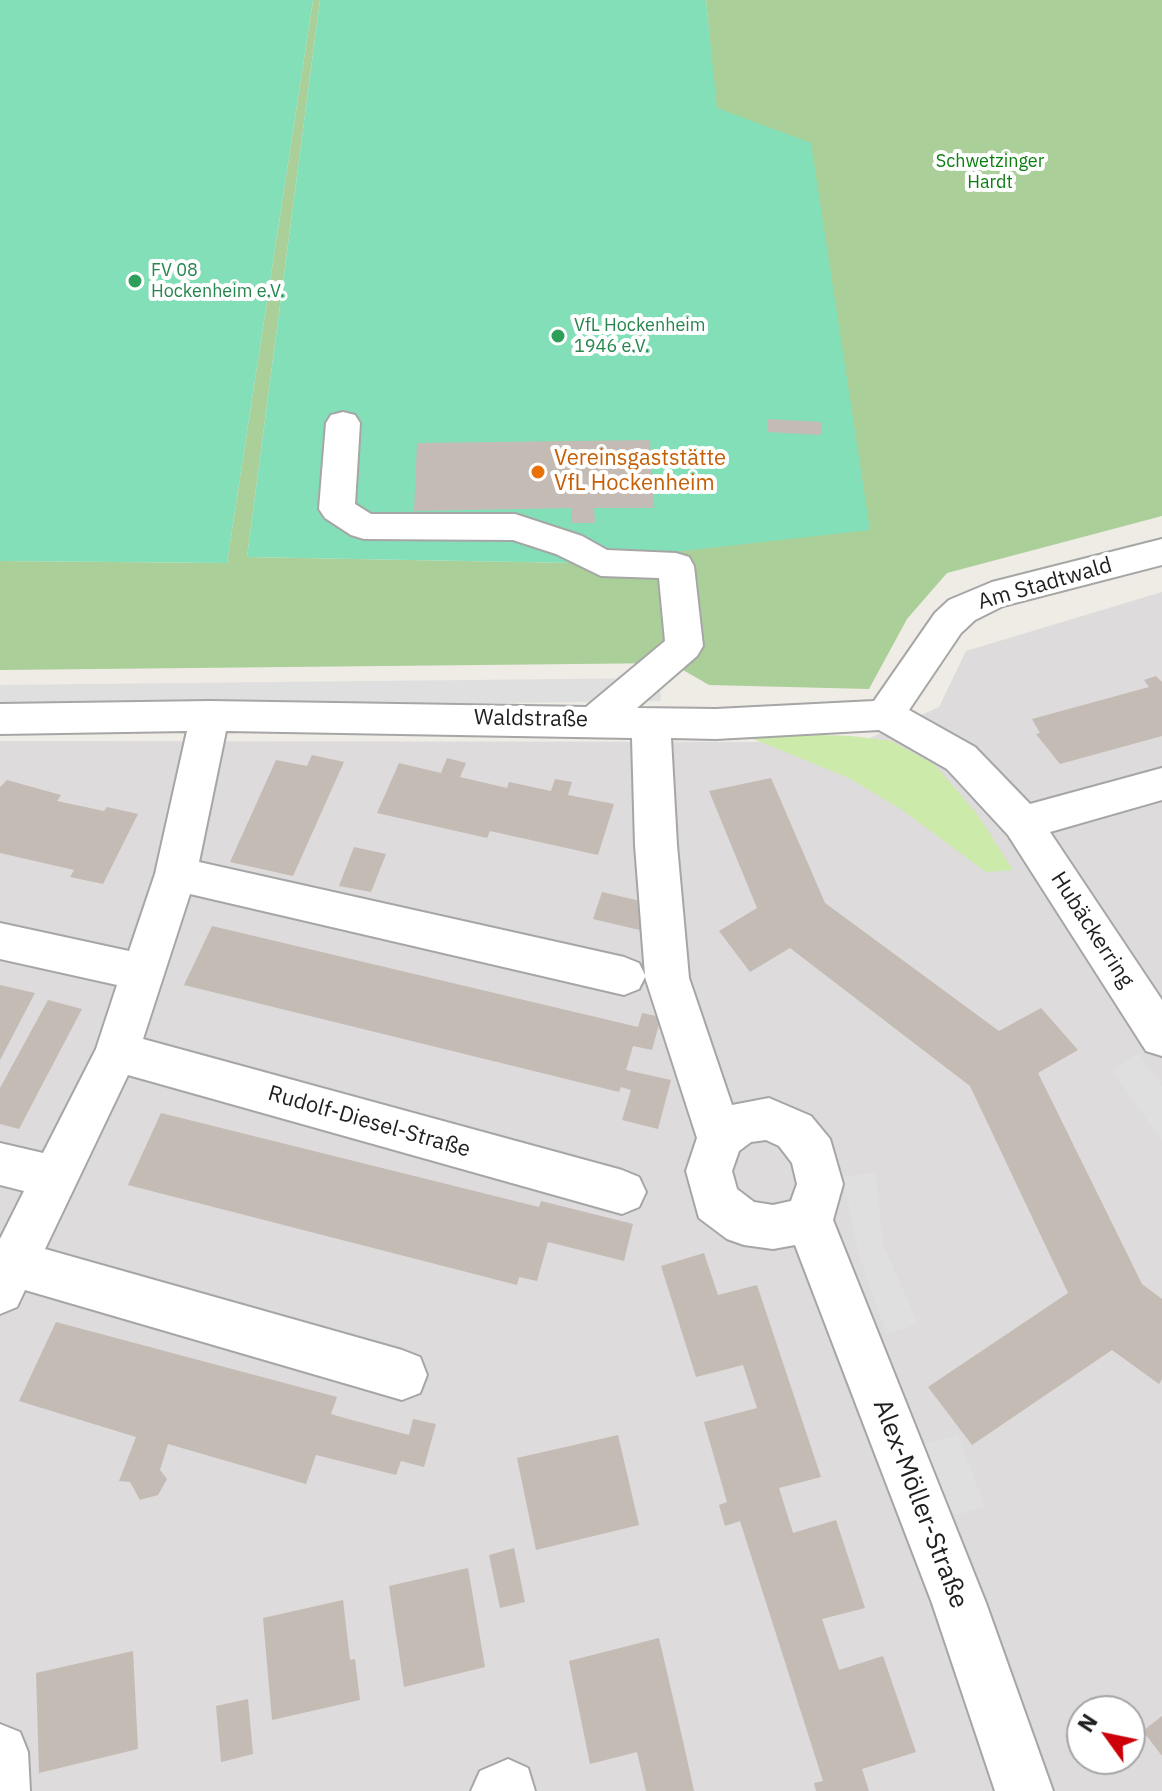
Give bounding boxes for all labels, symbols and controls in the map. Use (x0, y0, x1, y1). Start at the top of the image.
park label: Schwetzinger Hardt (936, 151, 1044, 194)
place label: FV 08 Hockenheim e.V. (151, 260, 285, 302)
marker: FV 08 Hockenheim e.V. (126, 272, 144, 290)
place label: VfL Hockenheim 1946 e.V. (574, 315, 706, 358)
marker: VfL Hockenheim 1946 e.V. (549, 327, 567, 345)
place label: Vereinsgaststätte VfL Hockenheim (554, 446, 726, 498)
marker: Vereinsgaststätte VfL Hockenheim (529, 463, 547, 481)
street label: Am Stadtwald (975, 552, 1115, 616)
street label: Waldstraße (474, 705, 588, 733)
street label: Hubäckerring (1045, 867, 1139, 993)
street label: Rudolf-Diesel-Straße (265, 1080, 473, 1164)
street label: Alex-Möller-Straße (866, 1395, 974, 1613)
north arrow (1066, 1695, 1146, 1775)
text: N (1071, 1708, 1104, 1737)

